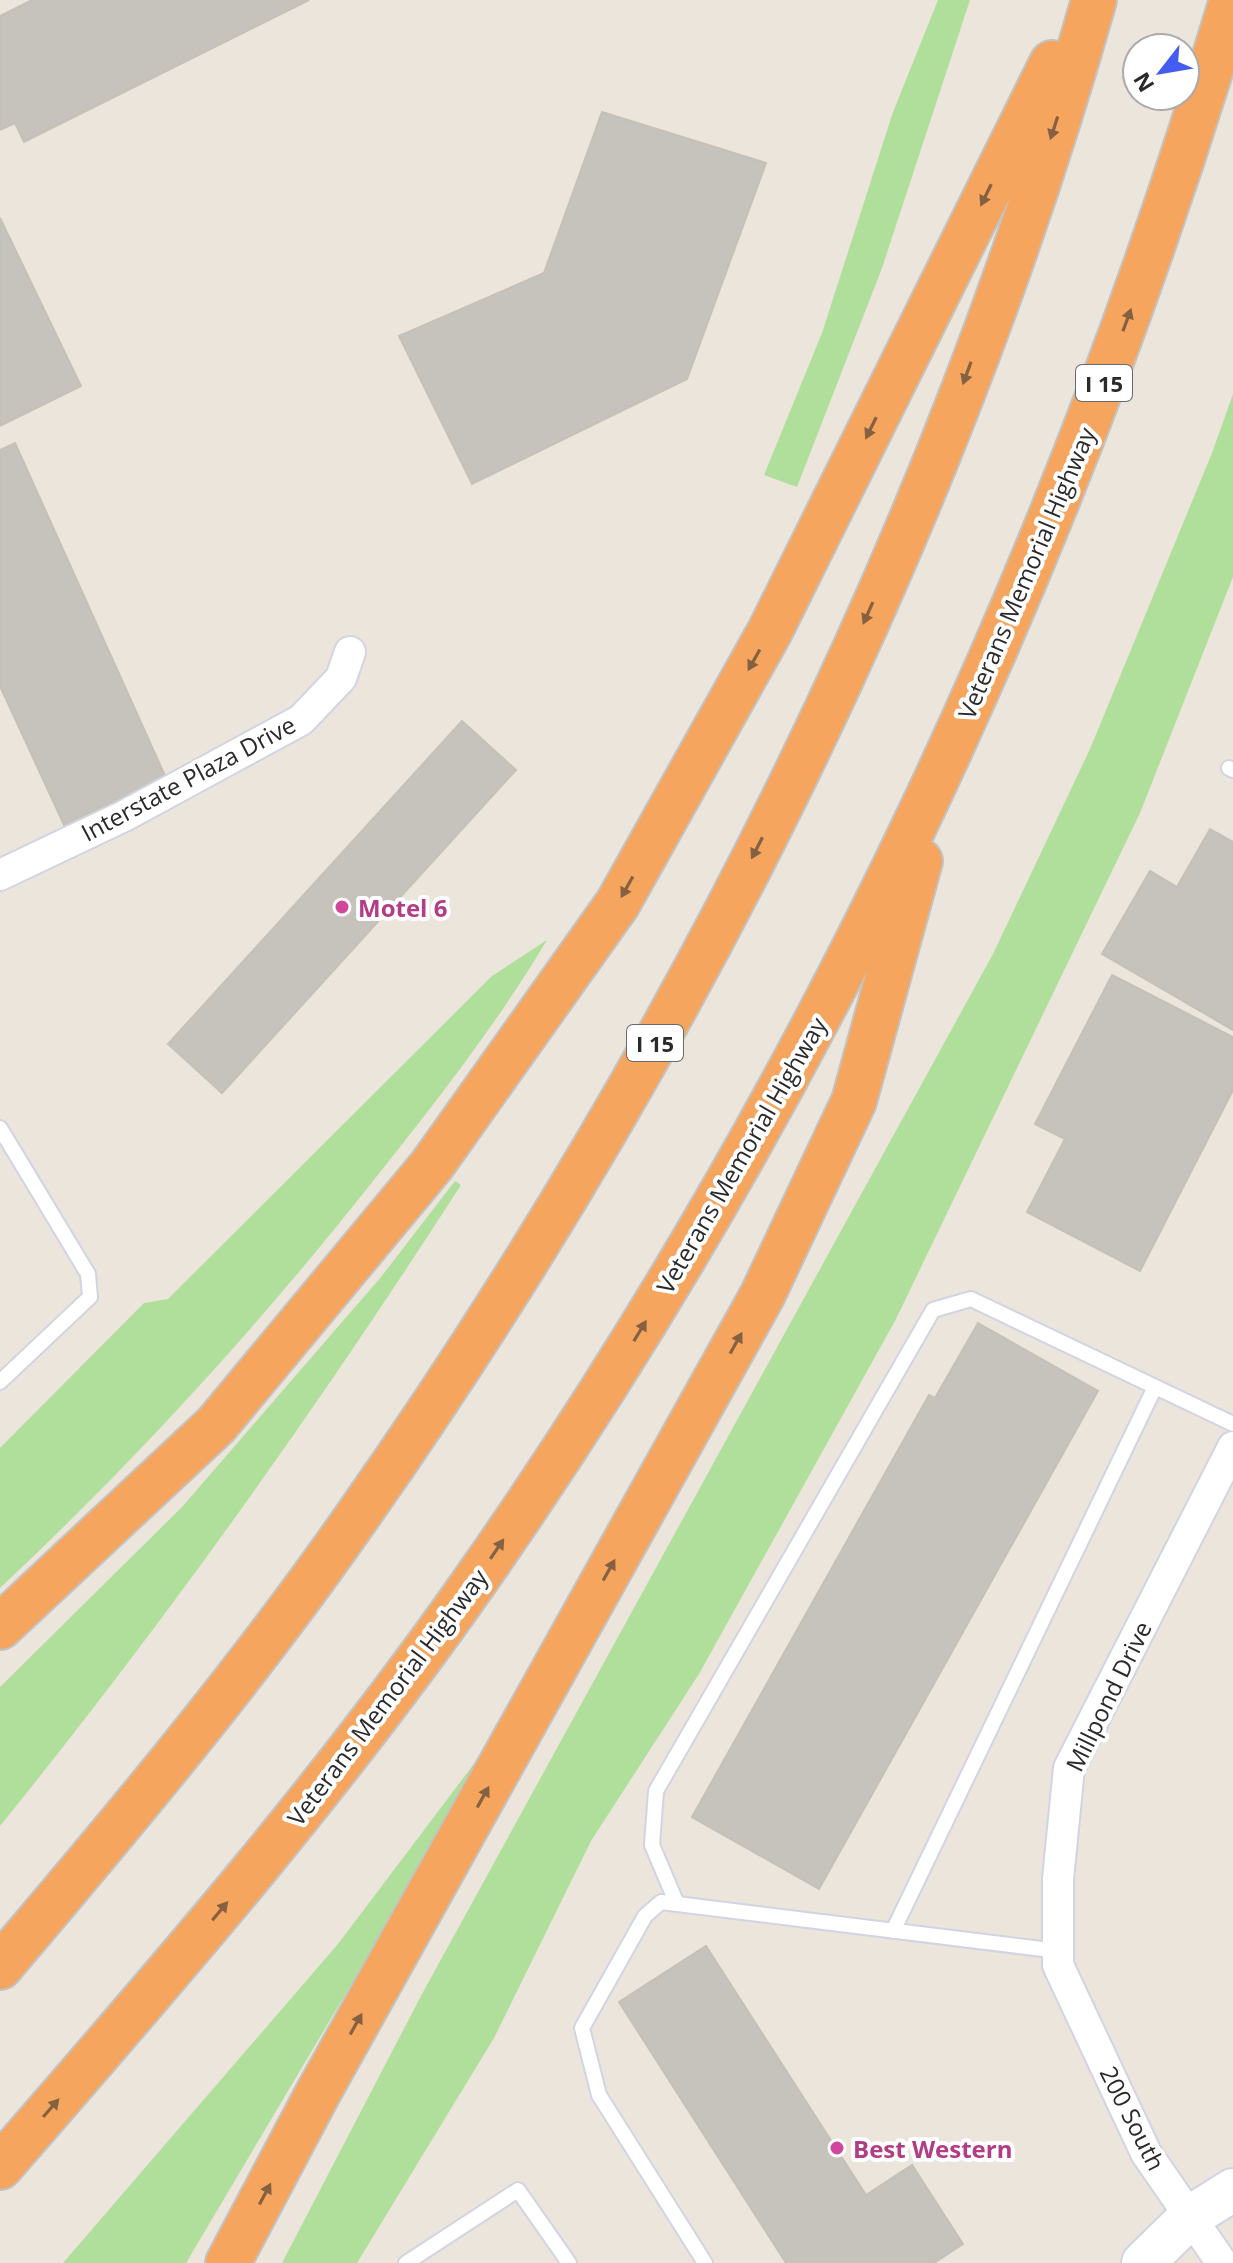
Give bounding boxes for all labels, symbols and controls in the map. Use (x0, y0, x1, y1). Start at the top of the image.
north arrow (1121, 32, 1201, 112)
text: N (1126, 67, 1160, 98)
one-way arrow (1047, 116, 1060, 140)
one-way arrow (979, 184, 993, 207)
one-way arrow (1122, 308, 1134, 332)
one-way arrow (960, 361, 973, 385)
road number: I 15 (1076, 365, 1132, 401)
one-way arrow (864, 417, 877, 440)
street label: Veterans Memorial Highway (949, 421, 1103, 724)
one-way arrow (861, 601, 875, 625)
one-way arrow (747, 649, 761, 672)
street label: Interstate Plaza Drive (75, 708, 301, 848)
one-way arrow (751, 837, 764, 860)
one-way arrow (620, 876, 634, 898)
place label: Motel 6 (358, 891, 447, 924)
marker: Motel 6 (333, 898, 351, 916)
street label: Veterans Memorial Highway (648, 1010, 834, 1299)
road number: I 15 (627, 1025, 683, 1061)
one-way arrow (633, 1320, 647, 1342)
one-way arrow (728, 1332, 742, 1354)
one-way arrow (489, 1538, 504, 1559)
one-way arrow (602, 1559, 616, 1581)
street label: Veterans Memorial Highway (279, 1561, 495, 1832)
street label: Millpond Drive (1057, 1615, 1159, 1777)
one-way arrow (475, 1786, 489, 1808)
one-way arrow (211, 1901, 228, 1921)
one-way arrow (349, 2013, 363, 2036)
street label: 200 South (1093, 2060, 1173, 2176)
one-way arrow (42, 2098, 59, 2118)
place label: Best Western (853, 2132, 1012, 2165)
marker: Best Western (828, 2139, 846, 2157)
one-way arrow (257, 2183, 271, 2205)

